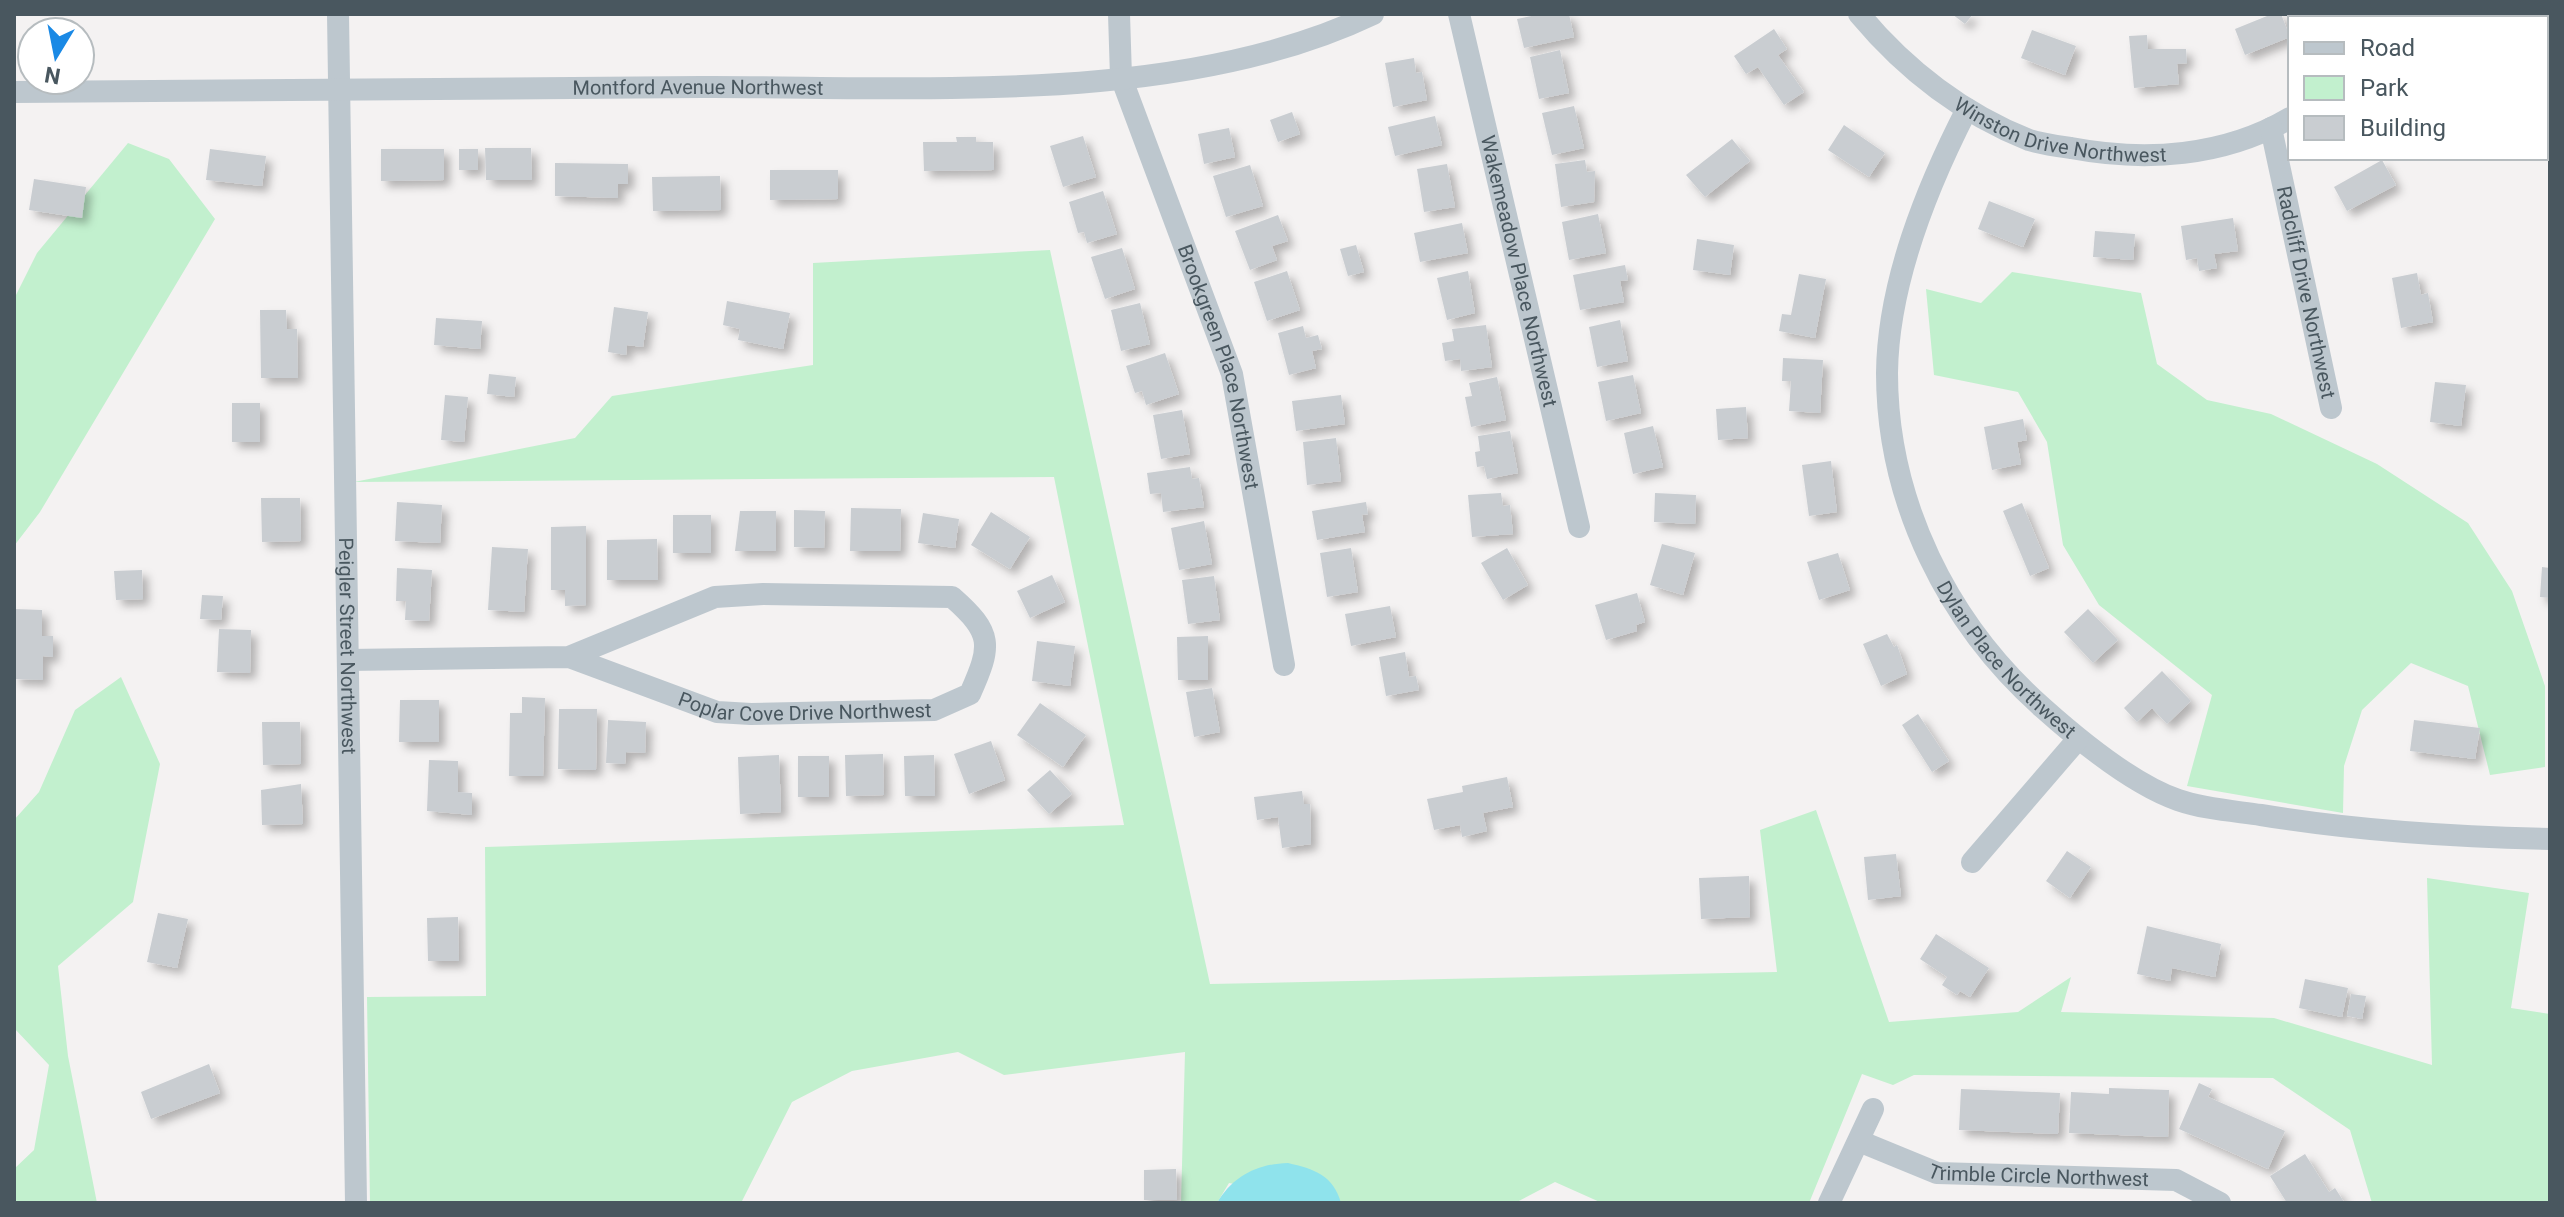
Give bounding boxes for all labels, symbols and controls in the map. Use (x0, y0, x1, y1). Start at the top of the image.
north arrow (16, 16, 96, 96)
legend (2288, 16, 2548, 160)
text: Road (2360, 34, 2415, 62)
text: N (43, 62, 62, 89)
text: Park (2360, 74, 2409, 102)
street label: Montford Avenue Northwest (572, 75, 824, 100)
street label: Winston Drive Northwest (1950, 92, 2167, 167)
text: Building (2360, 114, 2446, 142)
street label: Wakemeadow Place Northwest (1476, 133, 1562, 409)
street label: Radcliff Drive Northwest (2272, 184, 2341, 401)
street label: Brookgreen Place Northwest (1173, 241, 1264, 491)
street label: Peigler Street Northwest (334, 537, 361, 755)
street label: Dylan Place Northwest (1932, 576, 2081, 743)
street label: Poplar Cove Drive Northwest (675, 687, 932, 726)
street label: Trimble Circle Northwest (1925, 1159, 2149, 1191)

